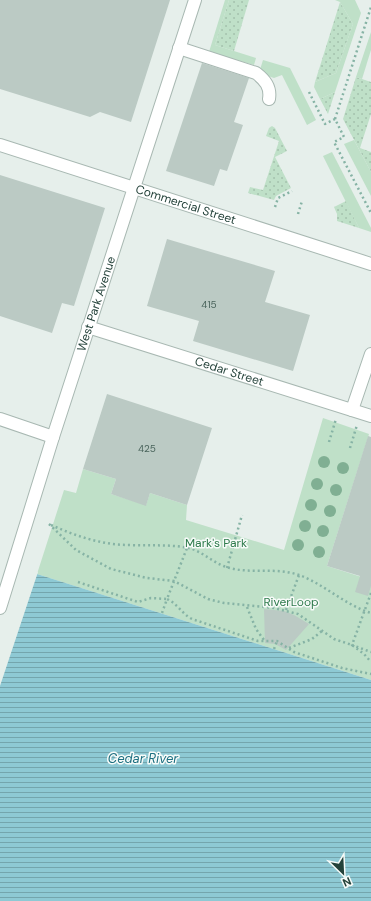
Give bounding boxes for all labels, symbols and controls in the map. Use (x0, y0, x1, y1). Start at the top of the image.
street label: Commercial Street (134, 181, 238, 228)
street label: West Park Avenue (73, 254, 119, 354)
house number: 415 (201, 298, 217, 311)
street label: Cedar Street (193, 353, 266, 390)
house number: 425 (138, 442, 156, 455)
park label: Mark's Park (185, 535, 247, 551)
park label: RiverLoop (263, 594, 319, 610)
water label: Cedar River (108, 750, 179, 767)
north arrow (323, 853, 363, 893)
text: N (341, 874, 354, 890)

